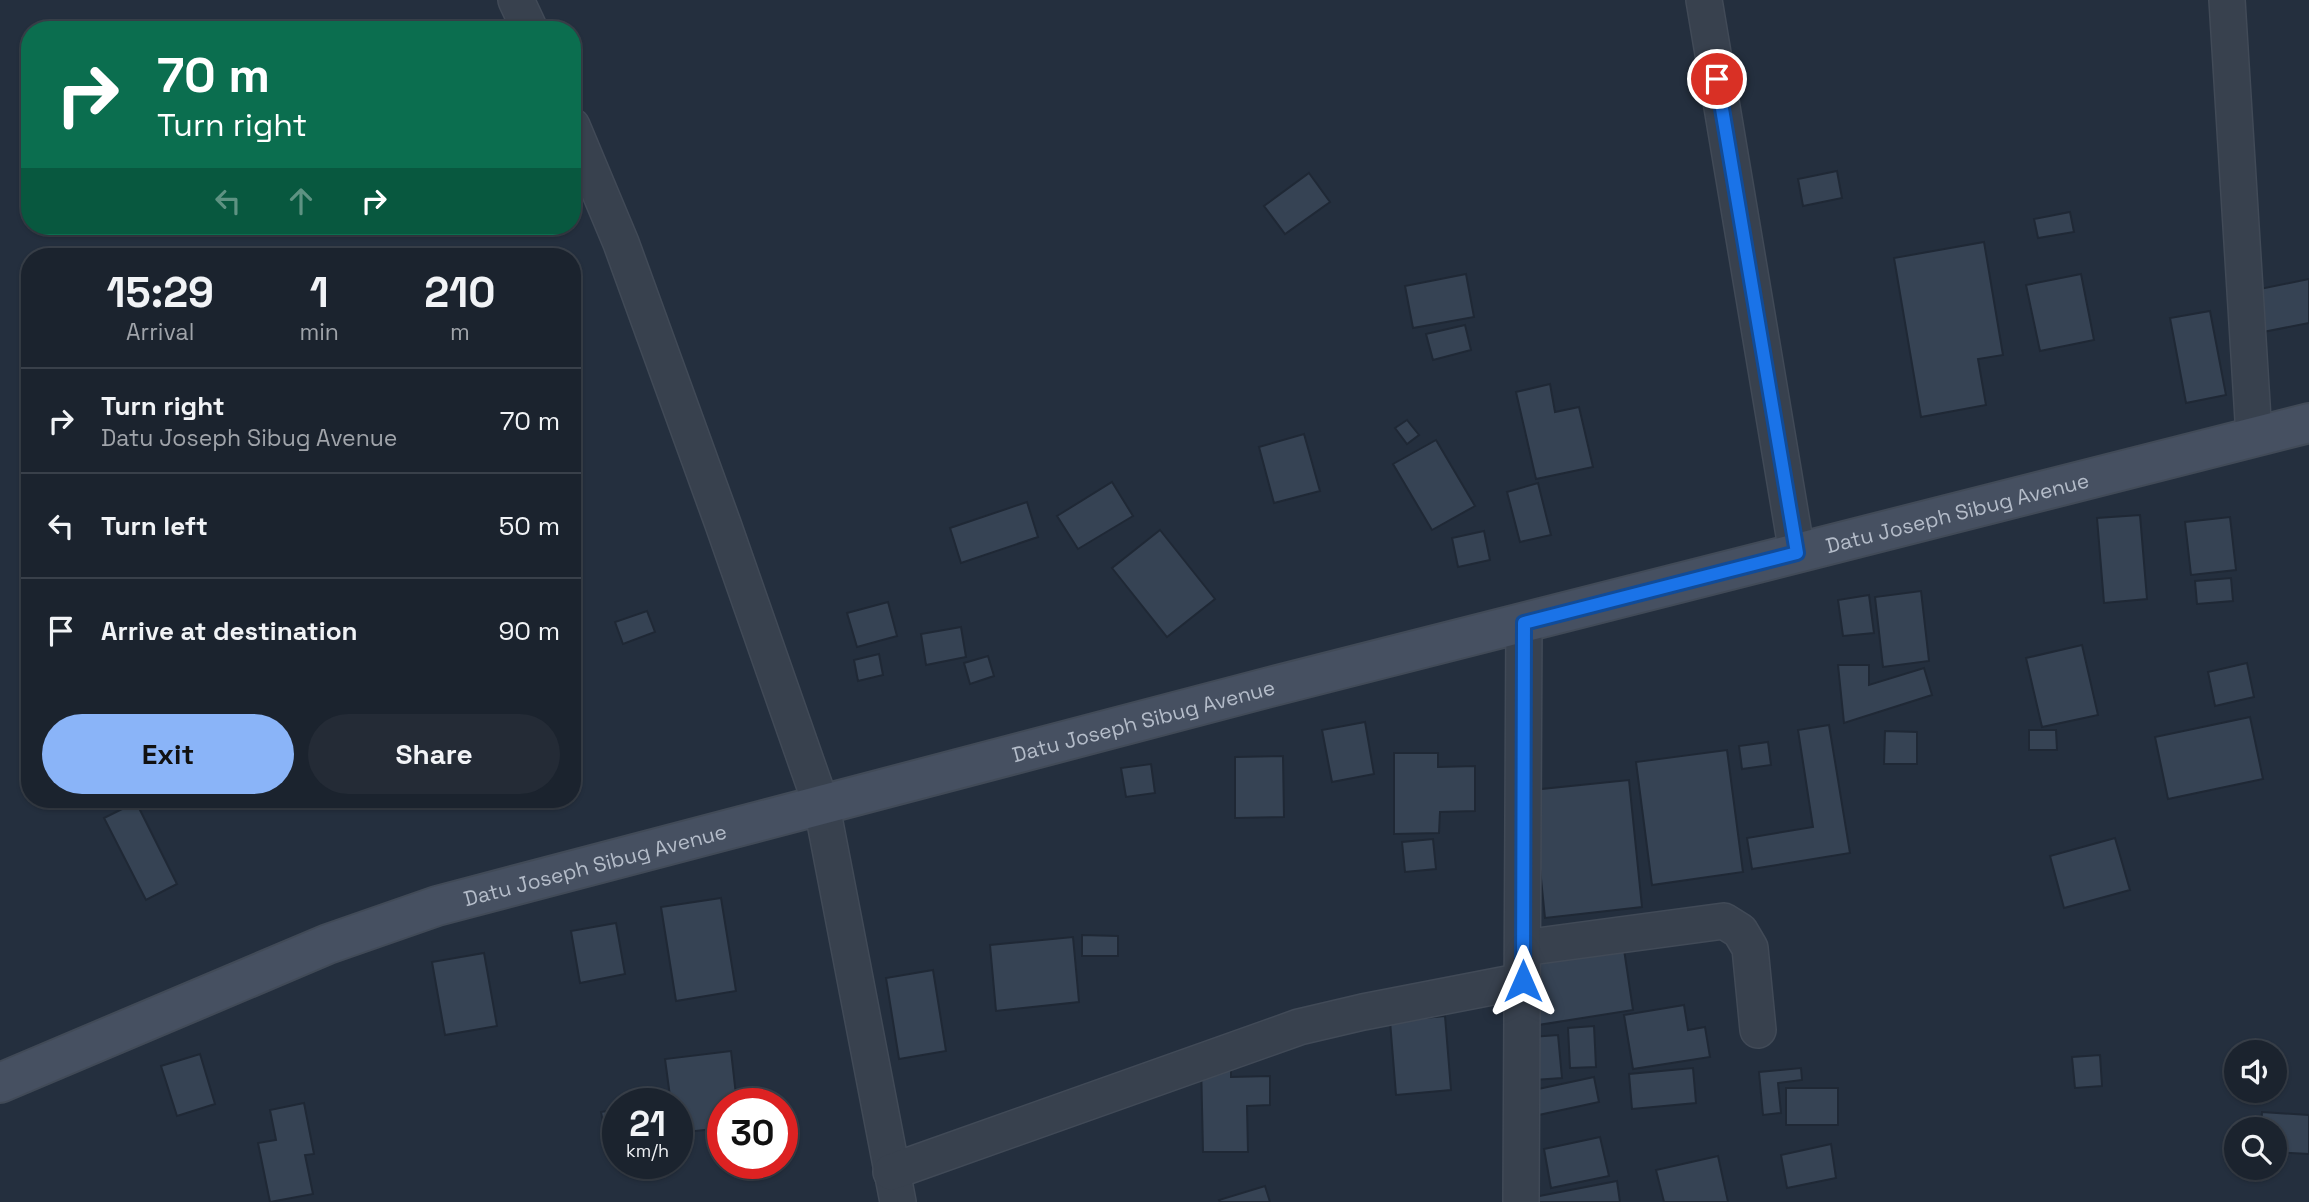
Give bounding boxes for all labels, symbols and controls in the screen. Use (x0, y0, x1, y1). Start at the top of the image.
text: 70 m (157, 44, 270, 106)
icon: right (42, 49, 133, 140)
pin (1687, 49, 1747, 109)
icon: arrive (1698, 60, 1736, 98)
text: Turn right (157, 105, 307, 145)
icon: left (209, 182, 247, 220)
icon: ahead (282, 182, 320, 220)
icon: right (355, 182, 393, 220)
text: 15:29 (106, 266, 214, 319)
text: 1 (310, 266, 329, 319)
text: 210 (424, 266, 496, 319)
text: Arrival (126, 317, 194, 347)
text: min (299, 317, 339, 347)
text: m (450, 317, 470, 347)
text: Turn right (101, 389, 225, 423)
icon: right (42, 402, 80, 440)
text: 70 m (500, 404, 560, 438)
text: Datu Joseph Sibug Avenue (101, 423, 397, 453)
street label: Datu Joseph Sibug Avenue (1823, 466, 2092, 559)
icon: left (42, 507, 80, 545)
text: Turn left (101, 509, 208, 543)
text: 50 m (499, 509, 560, 543)
icon: arrive (42, 612, 80, 650)
text: Arrive at destination (101, 614, 358, 648)
text: 90 m (498, 614, 560, 648)
street label: Datu Joseph Sibug Avenue (1009, 673, 1278, 768)
button: Exit (42, 714, 294, 794)
button: Share (308, 714, 560, 794)
street label: Datu Joseph Sibug Avenue (461, 817, 729, 912)
position arrow (1486, 944, 1560, 1018)
map controls (2224, 1040, 2287, 1180)
button: sound (2224, 1040, 2287, 1103)
speed limit sign: 30 (707, 1088, 798, 1179)
text: 21 (629, 1102, 666, 1146)
button: search (2224, 1117, 2287, 1180)
text: km/h (626, 1139, 669, 1162)

